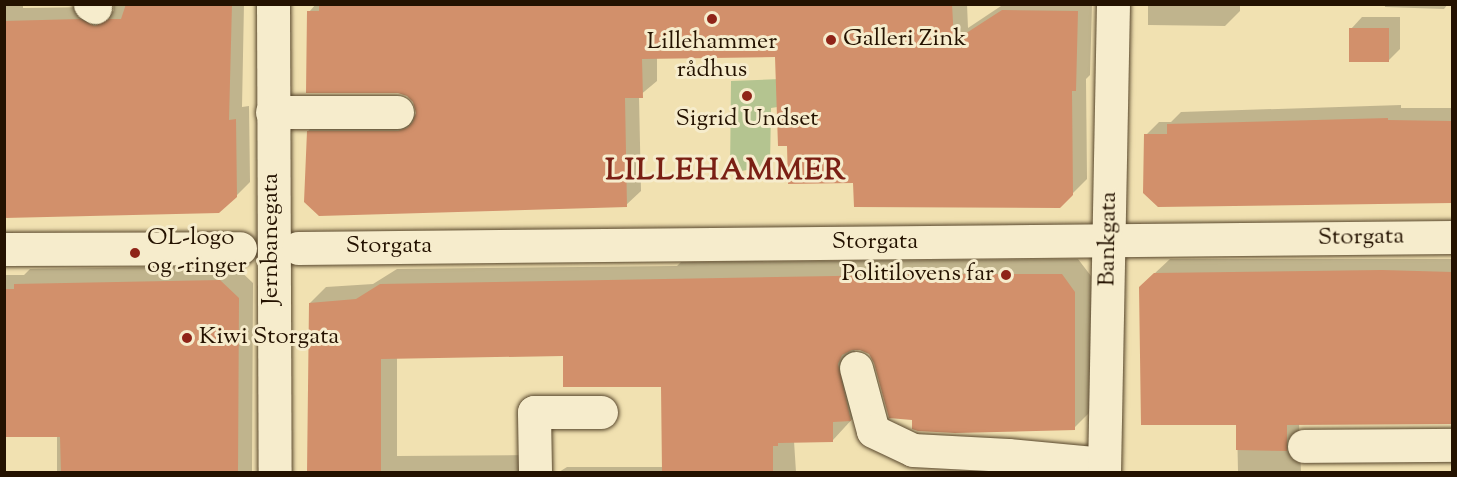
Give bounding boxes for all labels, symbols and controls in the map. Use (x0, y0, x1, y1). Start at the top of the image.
marker: Lillehammer rådhus (705, 12, 719, 26)
place label: Galleri Zink (843, 26, 967, 54)
place label: Lillehammer rådhus (647, 29, 777, 85)
marker: Galleri Zink (824, 33, 838, 47)
marker: Sigrid Undset (740, 89, 754, 103)
place label: Sigrid Undset (676, 106, 818, 134)
district label: LILLEHAMMER (605, 154, 847, 190)
street label: Jernbanegata (258, 173, 286, 305)
street label: Bankgata (1094, 191, 1124, 287)
street label: Storgata (1318, 223, 1404, 253)
place label: OL-logo og -ringer (147, 225, 247, 281)
street label: Storgata (832, 229, 918, 257)
street label: Storgata (346, 233, 432, 261)
marker: OL-logo og -ringer (128, 246, 142, 260)
place label: Politilovens far (841, 261, 994, 289)
marker: Politilovens far (999, 268, 1013, 282)
place label: Kiwi Storgata (199, 324, 339, 352)
marker: Kiwi Storgata (180, 331, 194, 345)

